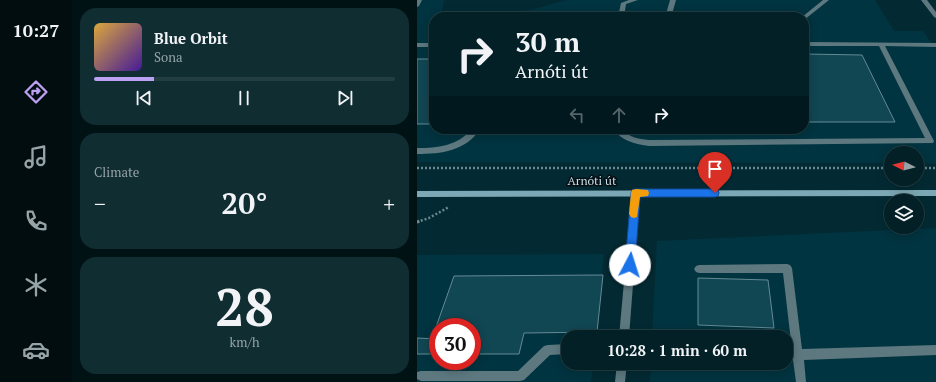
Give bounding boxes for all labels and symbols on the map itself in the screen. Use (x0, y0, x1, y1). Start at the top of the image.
north arrow (884, 146, 924, 186)
pin (698, 152, 732, 193)
street label: Arnóti út (568, 173, 617, 188)
position arrow (609, 244, 651, 286)
speed limit sign: 30 (429, 318, 481, 370)

